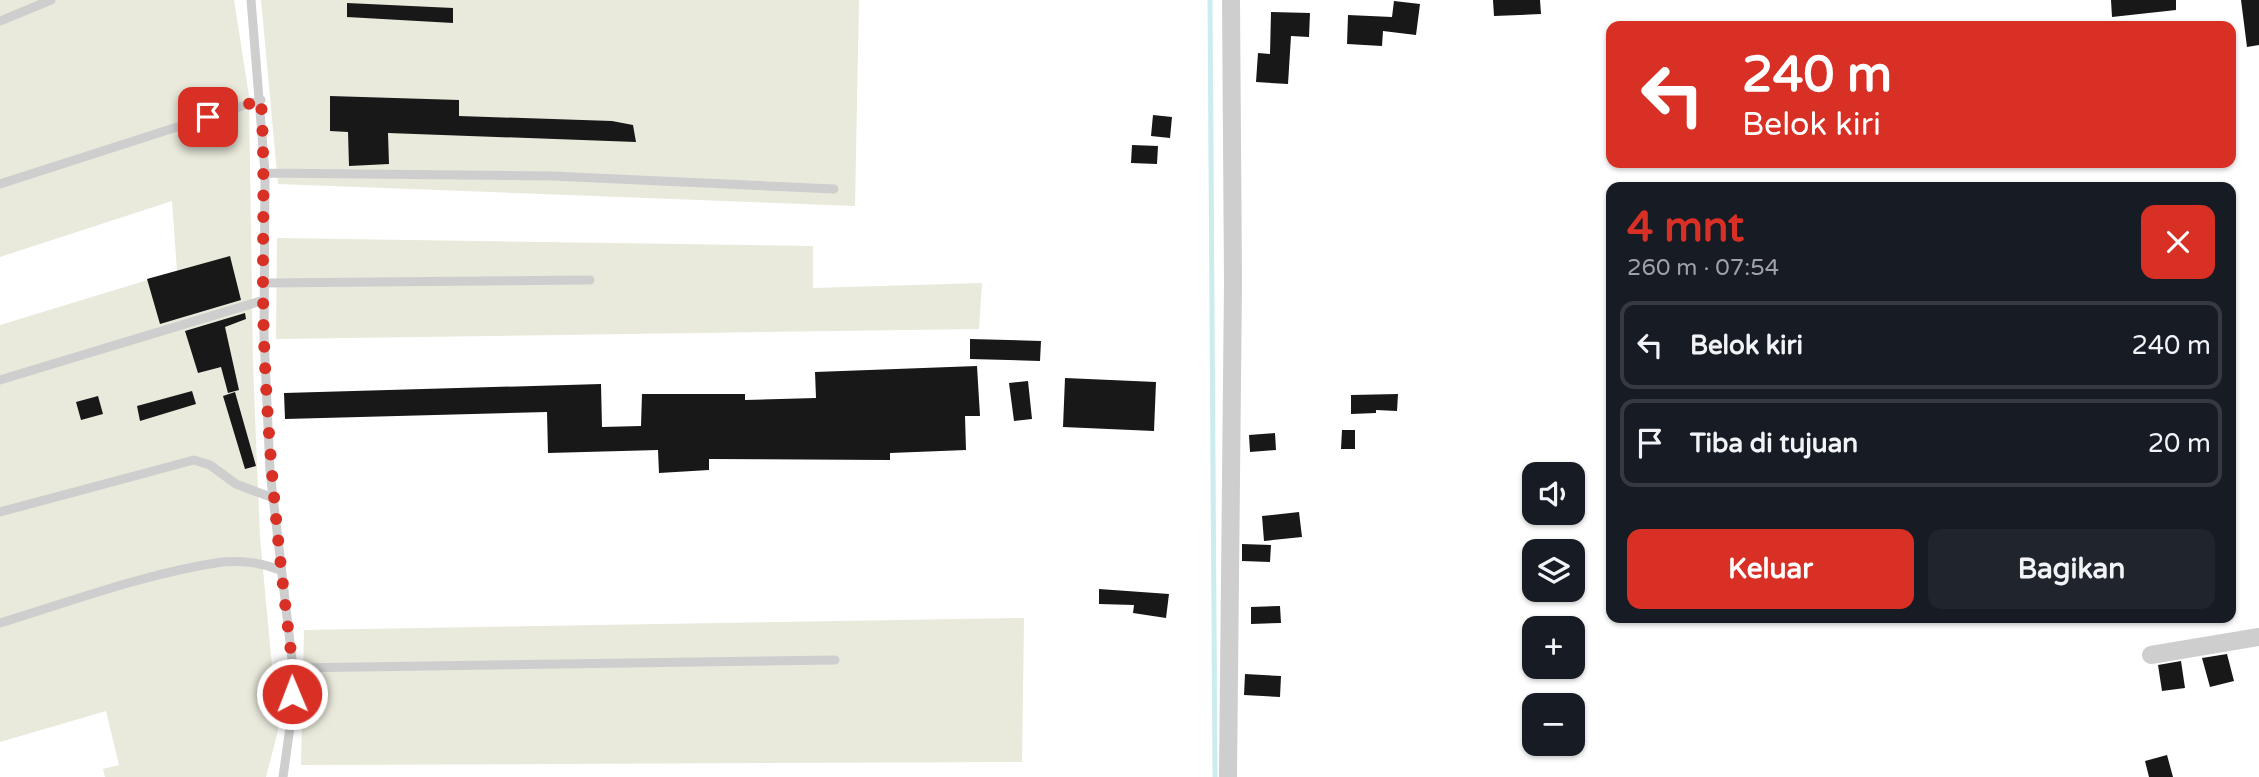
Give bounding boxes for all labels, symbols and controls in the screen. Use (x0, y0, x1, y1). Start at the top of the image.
text: 240 m (1742, 46, 1892, 105)
icon: left (1627, 49, 1718, 140)
pin (178, 87, 238, 147)
icon: arrive (189, 98, 227, 136)
text: Belok kiri (1742, 106, 1881, 144)
text: 4 mnt (1627, 202, 1744, 253)
button: close (2141, 205, 2215, 279)
text: 260 m · 07:54 (1627, 254, 1779, 282)
icon: left (1631, 326, 1669, 364)
text: Belok kiri (1690, 330, 1803, 361)
text: 240 m (2131, 330, 2211, 361)
icon: arrive (1631, 424, 1669, 462)
text: Tiba di tujuan (1690, 428, 1858, 459)
text: 20 m (2148, 428, 2211, 459)
map controls (1522, 462, 1585, 756)
button: sound (1522, 462, 1585, 525)
button: Keluar (1627, 529, 1914, 609)
button: Bagikan (1928, 529, 2215, 609)
button: layers (1522, 539, 1585, 602)
button: + (1522, 616, 1585, 679)
position arrow (255, 657, 329, 731)
button: − (1522, 693, 1585, 756)

